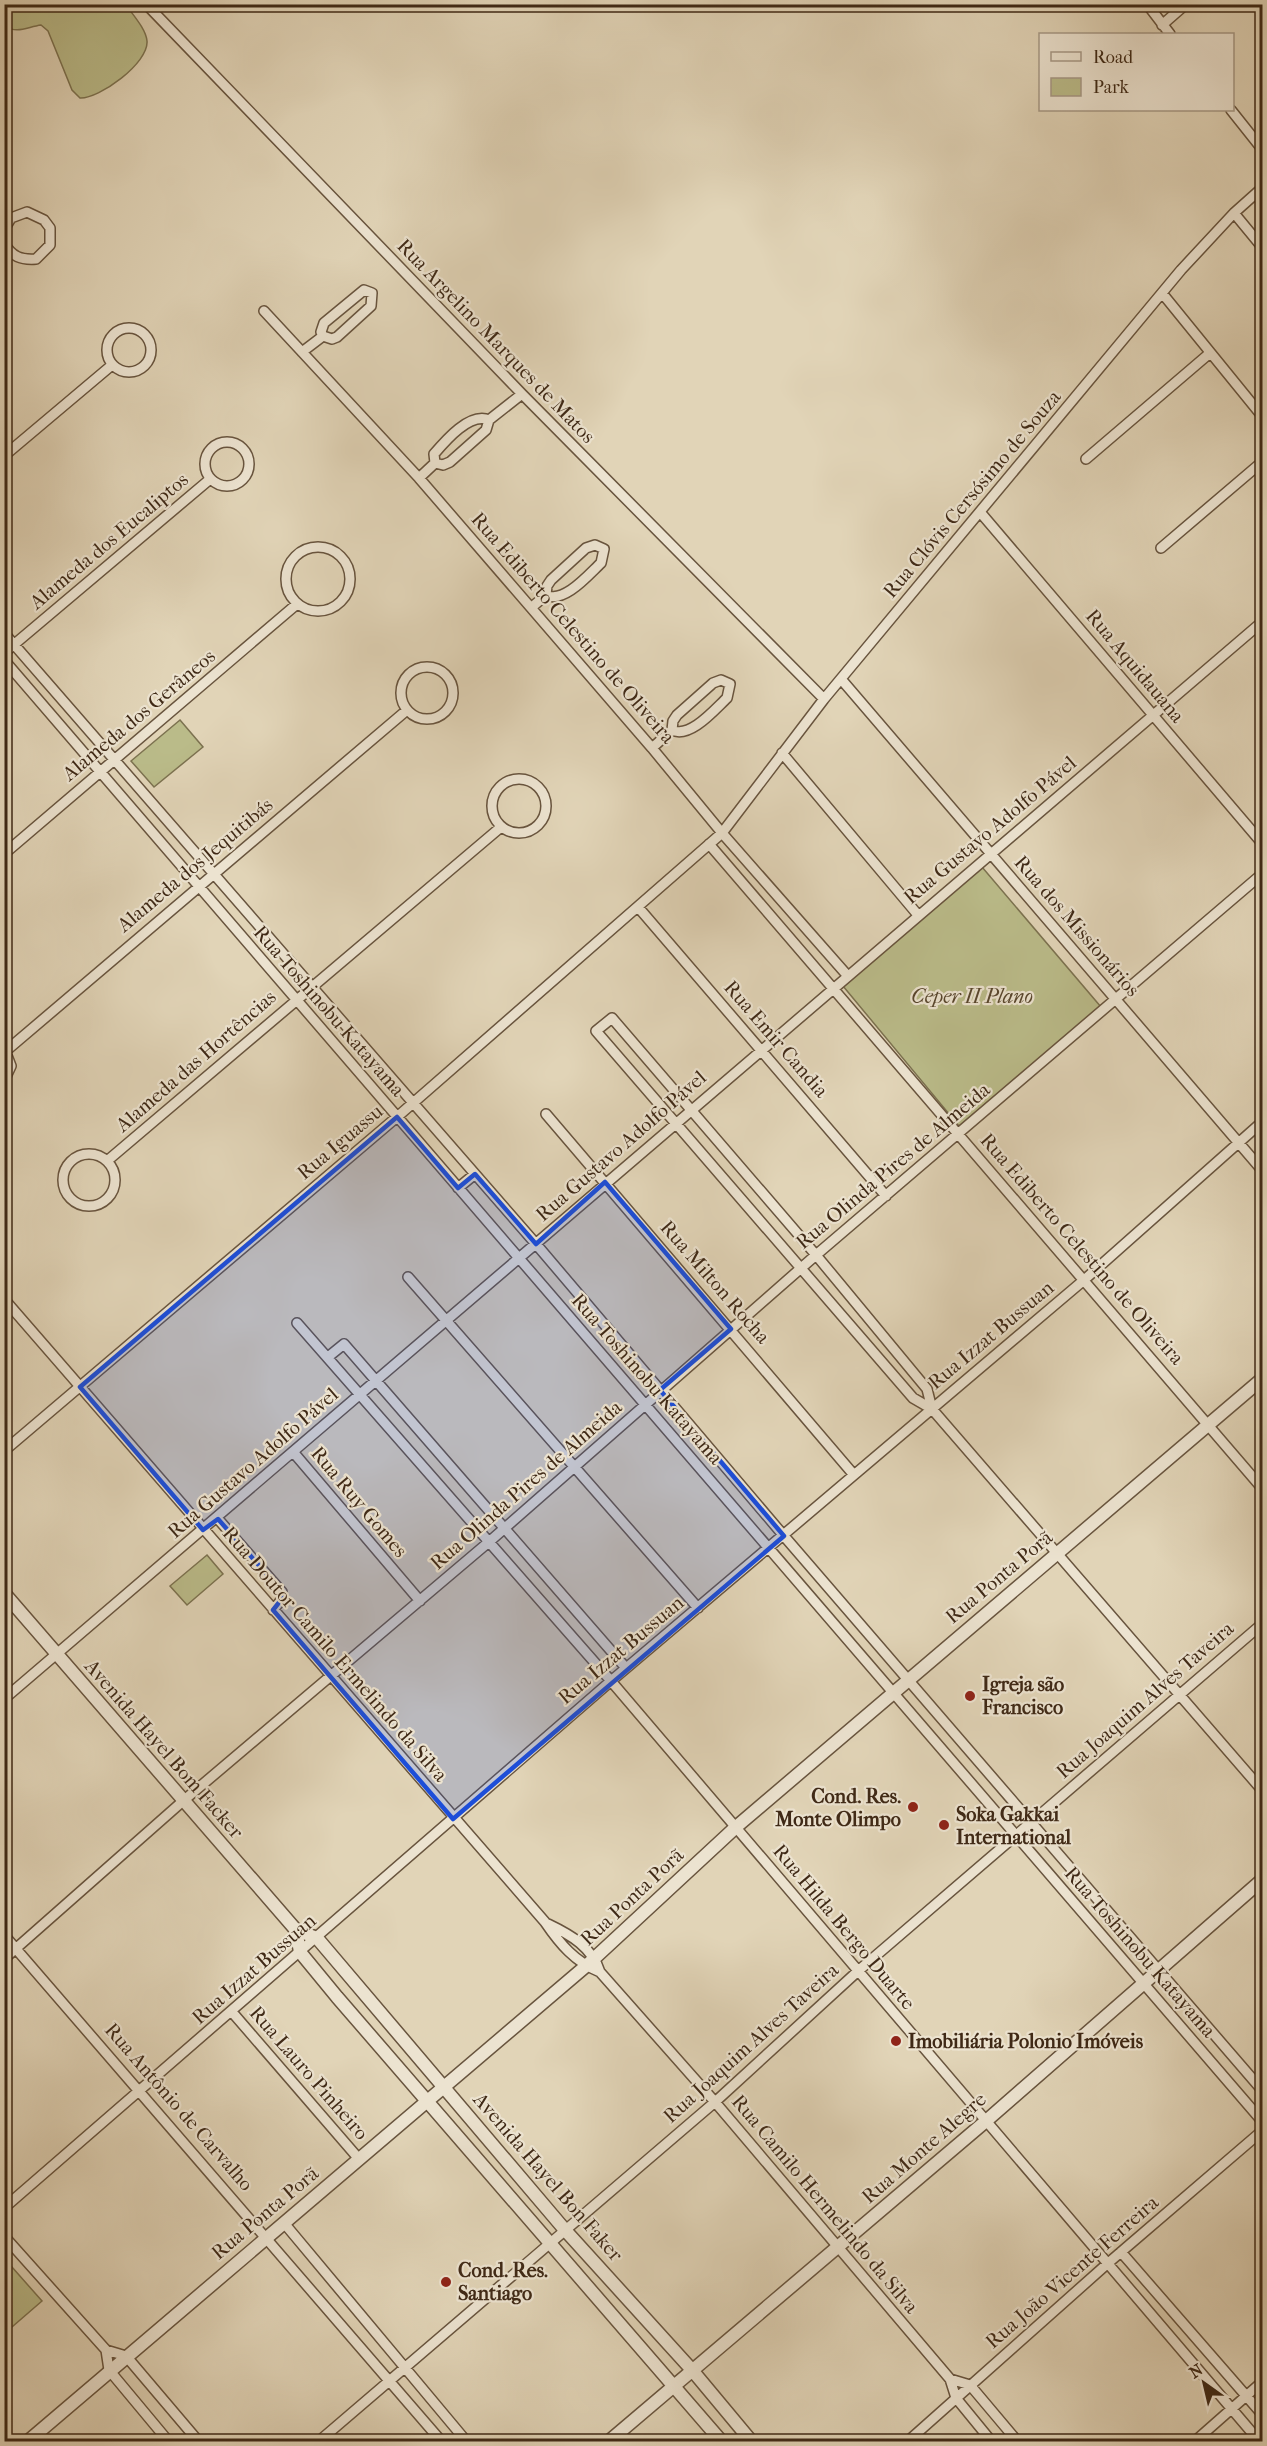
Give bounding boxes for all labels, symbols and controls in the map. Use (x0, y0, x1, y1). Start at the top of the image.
legend (1039, 33, 1234, 111)
text: Road (1093, 47, 1133, 68)
text: Park (1093, 77, 1130, 98)
street label: Rua Argelino Marques de Matos (392, 234, 600, 448)
street label: Rua Clóvis Cersósimo de Souza (878, 385, 1066, 602)
street label: Alameda dos Eucaliptos (24, 468, 193, 615)
street label: Rua Ediberto Celestino de Oliveira (466, 508, 680, 749)
street label: Rua Aquidauana (1081, 605, 1190, 728)
street label: Alameda dos Gerâneos (57, 644, 220, 786)
street label: Rua Gustavo Adolfo Pável (899, 751, 1081, 909)
street label: Alameda dos Jequitibás (112, 793, 277, 937)
street label: Rua dos Missionários (1010, 851, 1144, 1001)
street label: Rua Toshinobu Katayama (249, 921, 410, 1102)
street label: Rua Emir Candia (719, 976, 833, 1103)
street label: Alameda das Hortências (111, 985, 281, 1137)
park label: Ceper II Plano (911, 985, 1033, 1008)
street label: Rua Gustavo Adolfo Pável (531, 1066, 711, 1226)
street label: Rua Olinda Pires de Almeida (791, 1078, 995, 1254)
street label: Rua Iguassu (293, 1099, 388, 1184)
street label: Rua Ediberto Celestino de Oliveira (975, 1129, 1189, 1370)
street label: Rua Milton Rocha (655, 1216, 775, 1349)
street label: Rua Izzat Bussuan (924, 1276, 1059, 1394)
street label: Rua Toshinobu Katayama (567, 1289, 728, 1470)
street label: Rua Gustavo Adolfo Pável (163, 1383, 343, 1543)
street label: Rua Olinda Pires de Almeida (426, 1395, 627, 1574)
street label: Rua Ruy Gomes (306, 1442, 412, 1562)
street label: Rua Doutor Camilo Ermelindo da Silva (218, 1522, 453, 1787)
street label: Rua Ponta Porã (941, 1525, 1058, 1628)
street label: Rua Izzat Bussuan (554, 1591, 689, 1709)
street label: Rua Joaquim Alves Taveira (1052, 1616, 1239, 1783)
street label: Avenida Hayel Bom Facker (79, 1654, 248, 1843)
place label: Igreja são Francisco (981, 1673, 1064, 1719)
marker: Igreja são Francisco (963, 1689, 977, 1703)
place label: Cond. Res. Monte Olimpo (774, 1785, 901, 1831)
marker: Cond. Res. Monte Olimpo (906, 1800, 920, 1814)
place label: Soka Gakkai International (956, 1803, 1071, 1849)
marker: Soka Gakkai International (937, 1818, 951, 1832)
street label: Rua Hilda Bergo Duarte (768, 1840, 920, 2014)
street label: Rua Ponta Porã (576, 1843, 689, 1950)
street label: Rua Toshinobu Katayama (1060, 1862, 1221, 2043)
street label: Rua Izzat Bussuan (187, 1909, 321, 2029)
street label: Rua Joaquim Alves Taveira (659, 1958, 844, 2128)
street label: Rua Lauro Pinheiro (245, 2001, 373, 2145)
street label: Rua Antônio de Carvalho (100, 2018, 258, 2196)
place label: Imobiliária Polonio Imóveis (908, 2030, 1144, 2053)
marker: Imobiliária Polonio Imóveis (889, 2034, 903, 2048)
street label: Avenida Hayel Bon Faker (468, 2087, 628, 2266)
street label: Rua Monte Alegre (857, 2088, 991, 2208)
street label: Rua Camilo Hermelindo da Silva (727, 2090, 924, 2318)
street label: Rua Ponta Porã (207, 2161, 324, 2264)
street label: Rua João Vicente Ferreira (981, 2190, 1164, 2353)
place label: Cond. Res. Santiago (458, 2259, 548, 2305)
marker: Cond. Res. Santiago (439, 2275, 453, 2289)
north arrow (1174, 2353, 1234, 2413)
text: N (1186, 2359, 1207, 2382)

